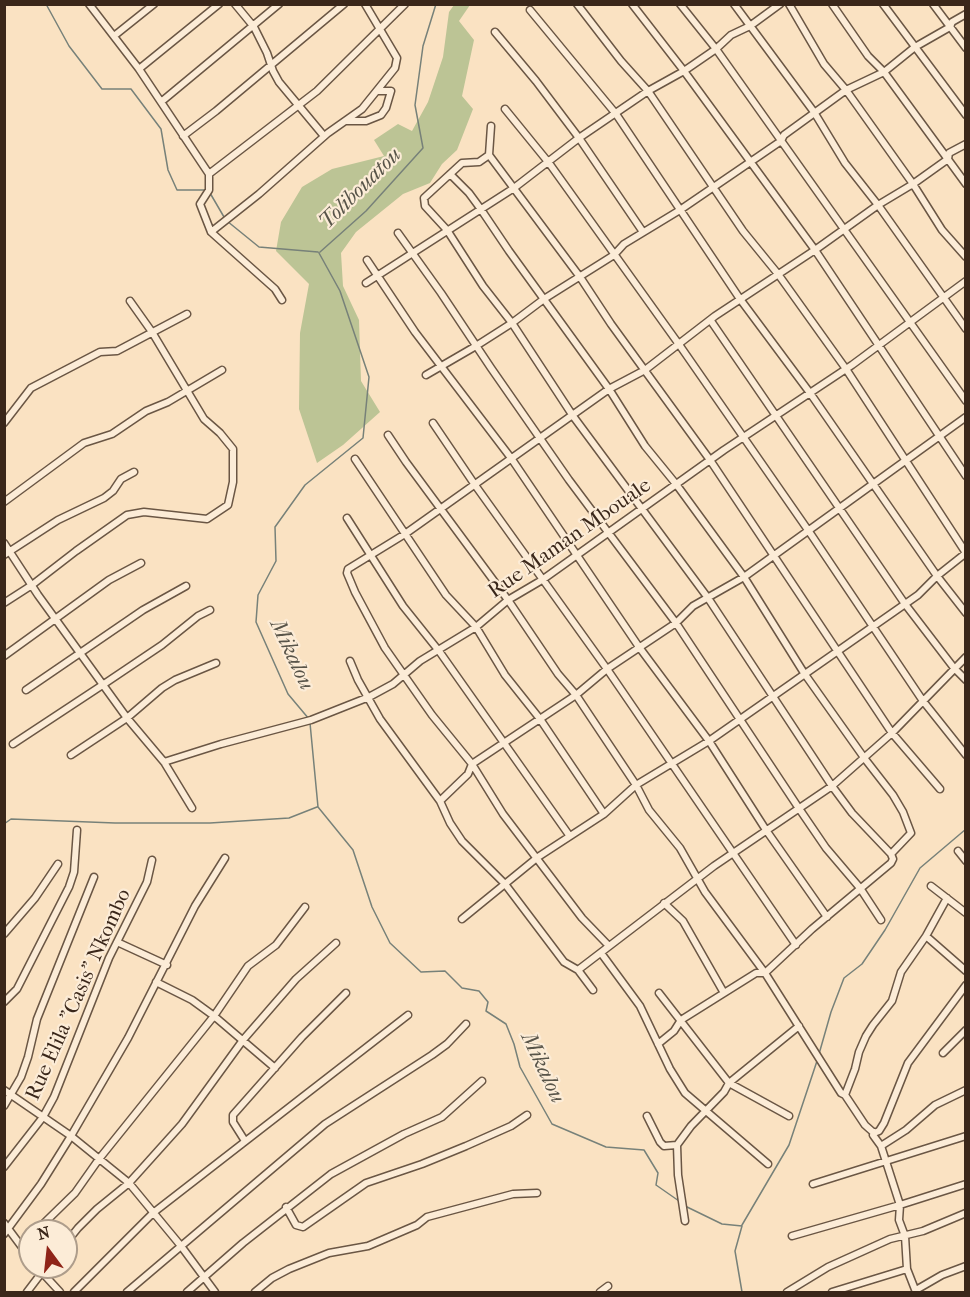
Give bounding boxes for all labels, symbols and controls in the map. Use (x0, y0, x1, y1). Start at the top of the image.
water label: Tolibouatou (314, 142, 408, 236)
street label: Rue Maman Mbouale (484, 473, 656, 605)
water label: Mikalou (263, 615, 319, 695)
street label: Rue Elila "Casis" Nkombo (21, 885, 137, 1105)
water label: Mikalou (514, 1028, 570, 1108)
north arrow (18, 1219, 78, 1279)
text: N (35, 1222, 52, 1244)

